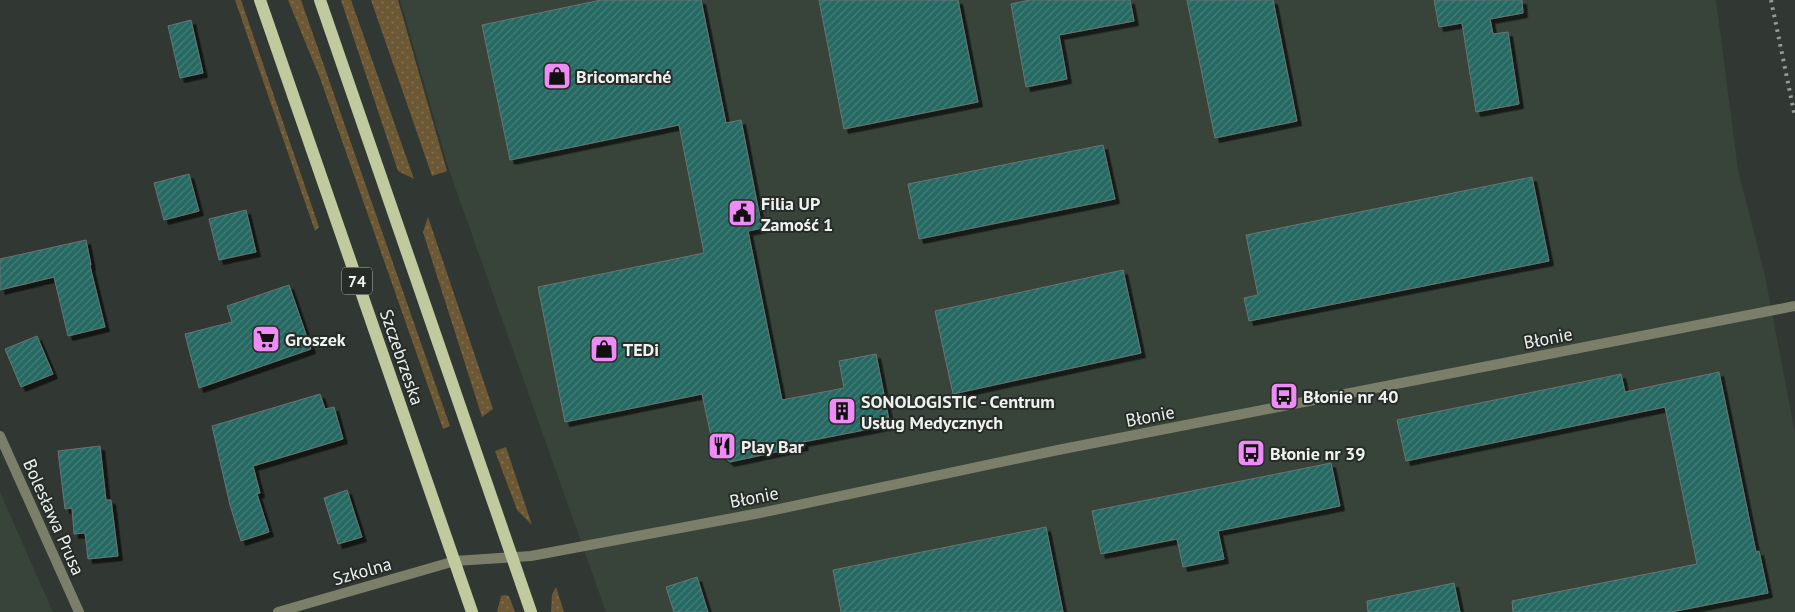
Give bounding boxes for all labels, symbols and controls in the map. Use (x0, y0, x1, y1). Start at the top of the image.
shop icon: Bricomarché (542, 61, 572, 91)
place label: Bricomarché (576, 65, 671, 88)
place label: Filia UP Zamość 1 (761, 192, 833, 236)
public building icon: Filia UP Zamość 1 (727, 198, 757, 228)
road number: 74 (342, 268, 372, 294)
street label: Szczebrzeska (375, 306, 429, 408)
street label: Błonie (1522, 322, 1574, 354)
supermarket icon: Groszek (251, 324, 281, 354)
place label: Groszek (285, 328, 346, 351)
shop icon: TEDi (589, 334, 619, 364)
place label: TEDi (623, 338, 659, 361)
bus stop icon: Błonie nr 40 (1269, 381, 1299, 411)
place label: Błonie nr 40 (1303, 385, 1399, 408)
place label: SONOLOGISTIC - Centrum Usług Medycznych (861, 390, 1055, 434)
building icon: SONOLOGISTIC - Centrum Usług Medycznych (827, 396, 857, 426)
street label: Błonie (1124, 400, 1176, 432)
restaurant icon: Play Bar (707, 431, 737, 461)
place label: Play Bar (741, 435, 805, 458)
bus stop icon: Błonie nr 39 (1236, 438, 1266, 468)
place label: Błonie nr 39 (1270, 442, 1366, 465)
street label: Bolesława Prusa (18, 455, 90, 579)
street label: Błonie (728, 481, 780, 513)
street label: Szkolna (330, 552, 394, 590)

